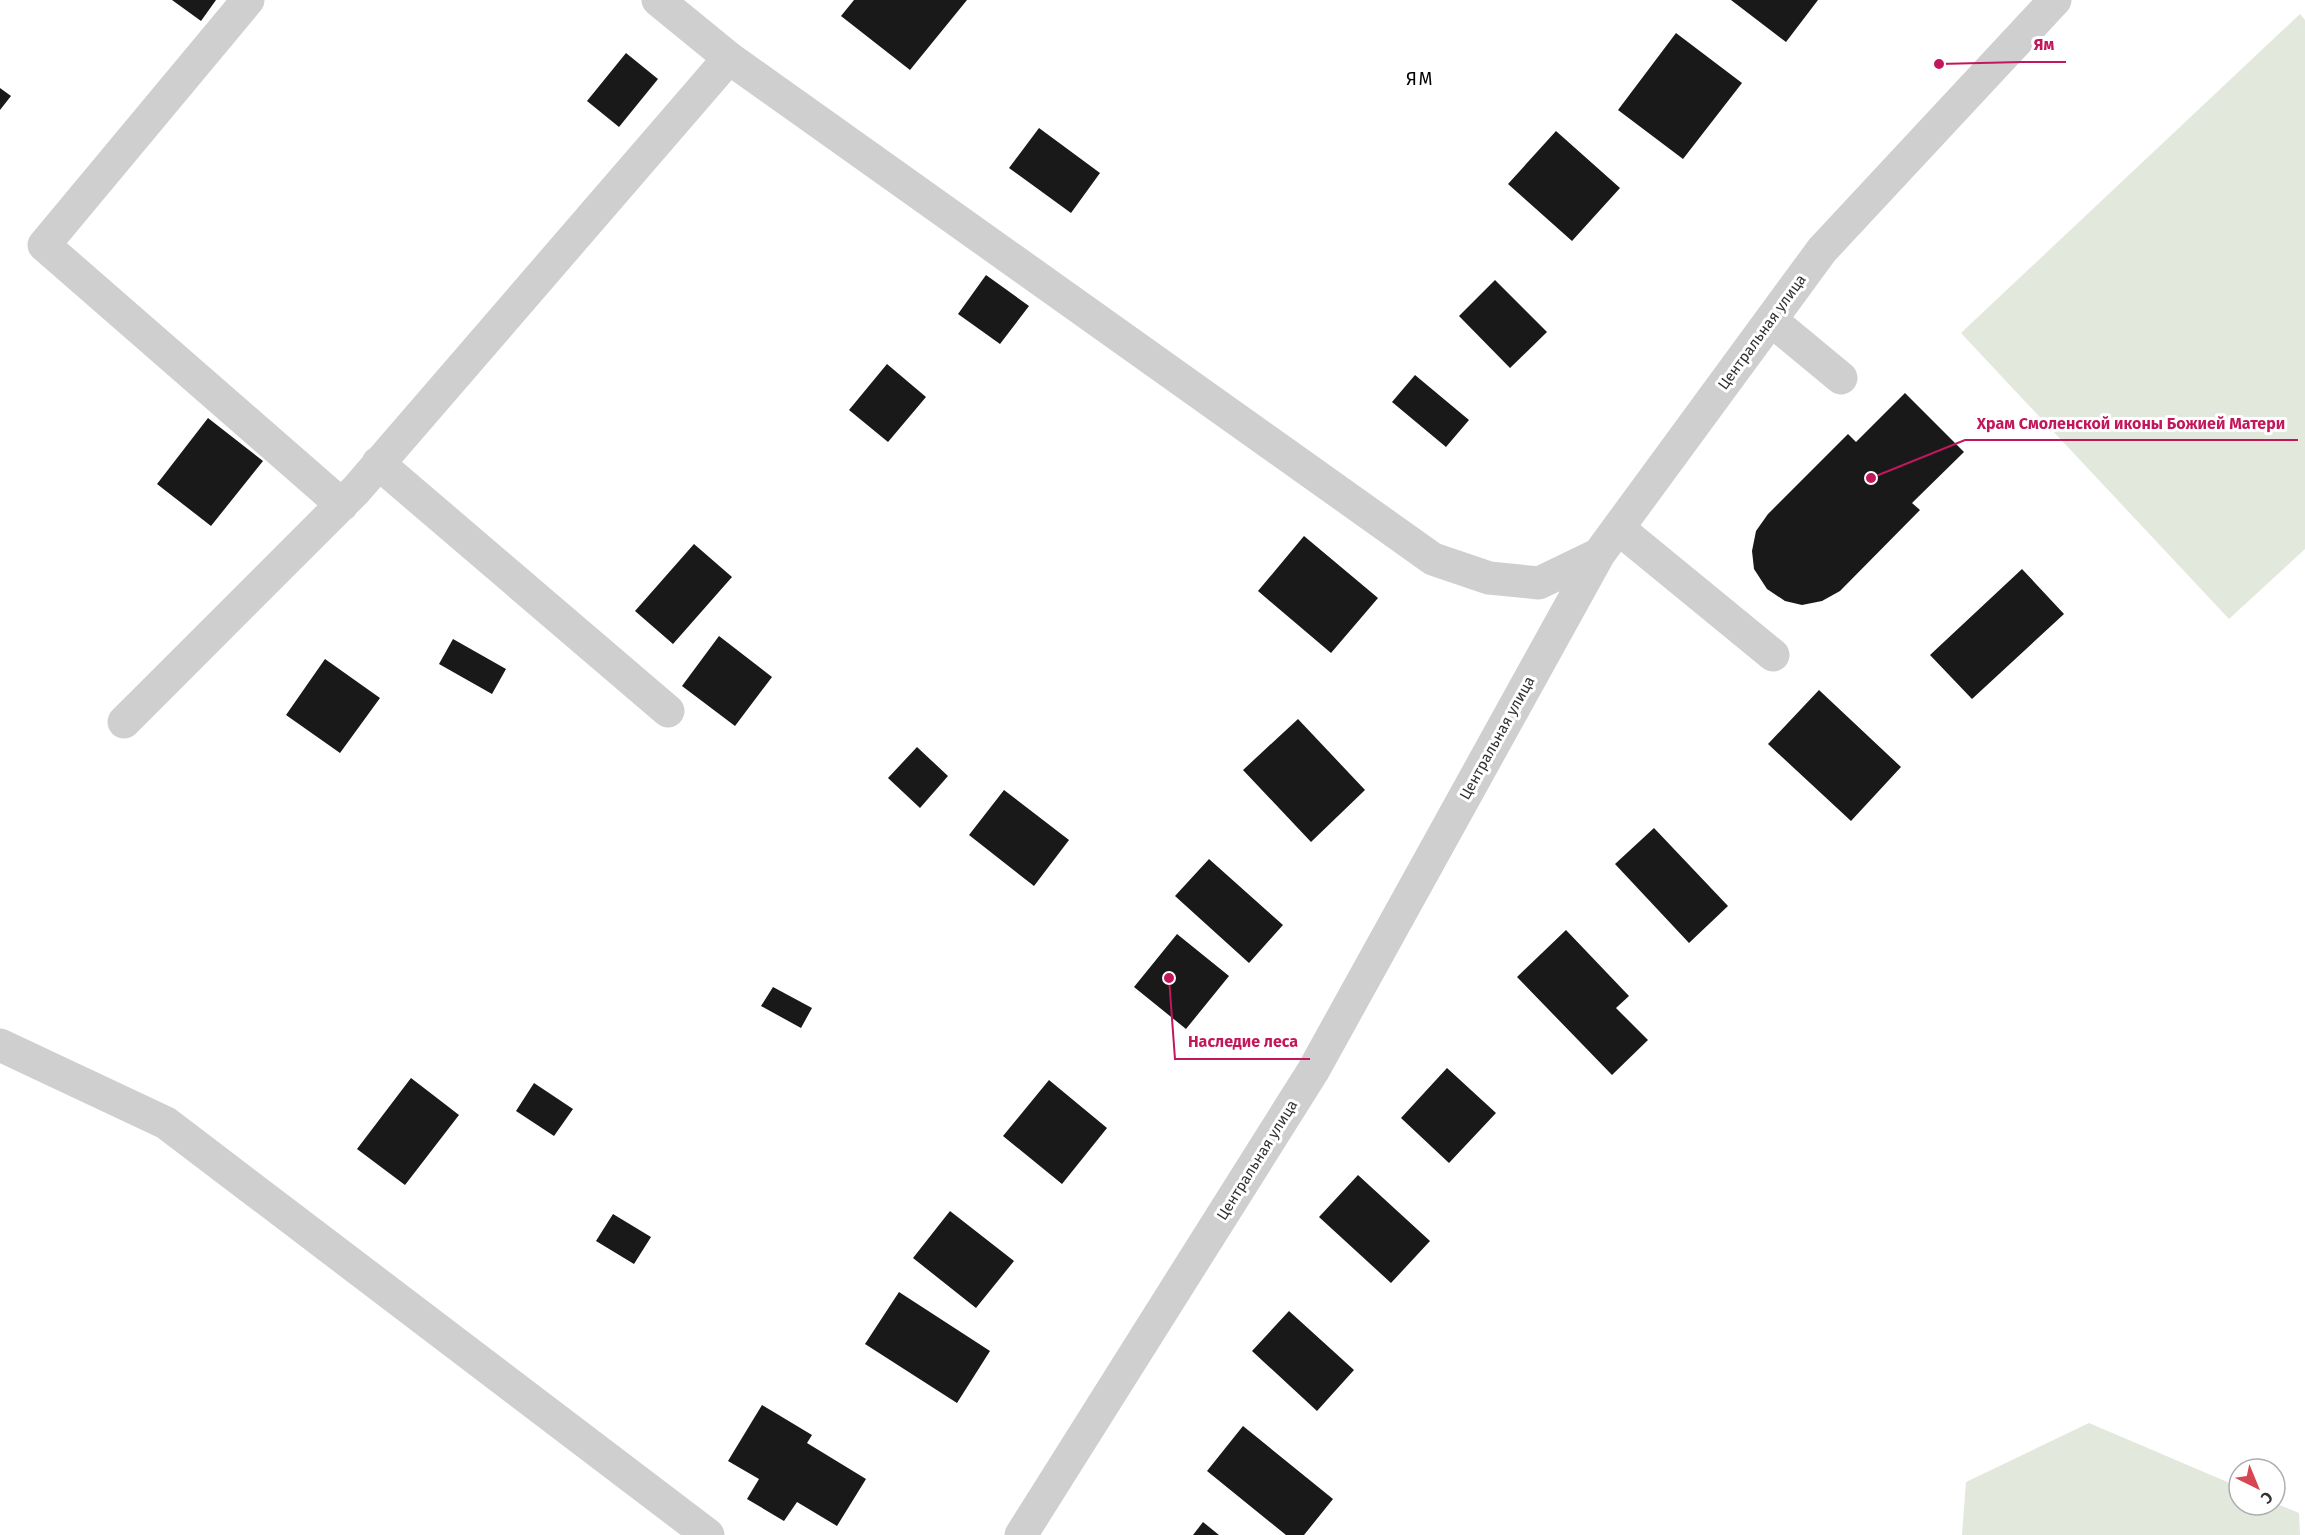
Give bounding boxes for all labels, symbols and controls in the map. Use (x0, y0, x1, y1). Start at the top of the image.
callout: Ям (2022, 28, 2066, 62)
text: Ям (2034, 35, 2054, 54)
district label: ЯМ (1406, 68, 1434, 90)
street label: Центральная улица (1714, 271, 1810, 393)
callout: Храм Смоленской иконы Божией Матери (1965, 406, 2298, 440)
text: Храм Смоленской иконы Божией Матери (1976, 414, 2285, 433)
street label: Центральная улица (1456, 673, 1538, 803)
callout: Наследие леса (1175, 1025, 1310, 1059)
text: Наследие леса (1188, 1032, 1298, 1051)
street label: Центральная улица (1213, 1097, 1301, 1223)
north arrow (2227, 1457, 2287, 1517)
text: С (2256, 1488, 2277, 1508)

